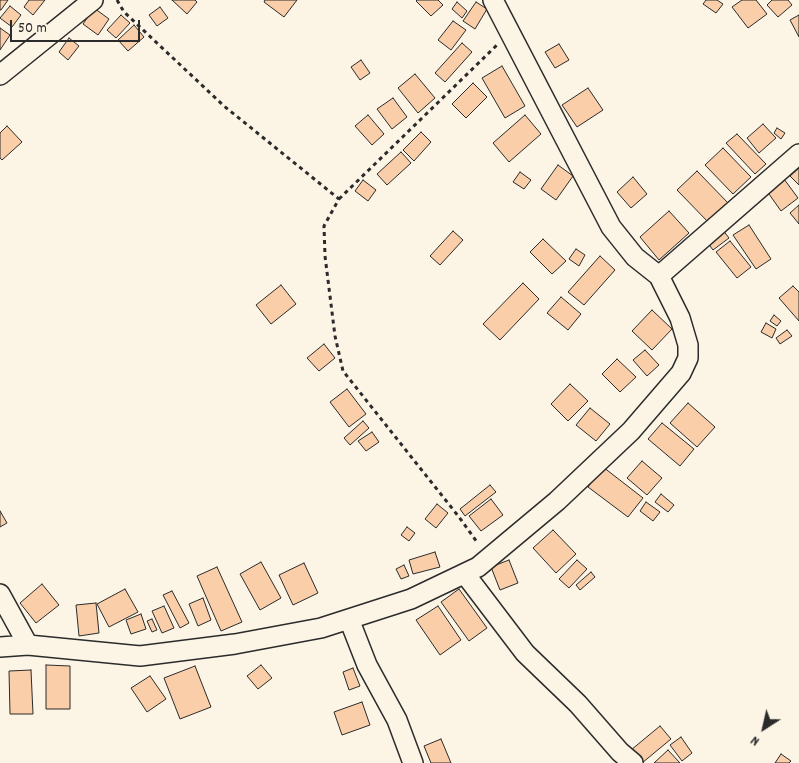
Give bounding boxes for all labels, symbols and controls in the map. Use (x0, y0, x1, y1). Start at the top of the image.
scale bar (12, 10, 142, 42)
text: 50 m (18, 18, 47, 40)
north arrow (739, 703, 789, 753)
text: N (747, 730, 764, 750)

